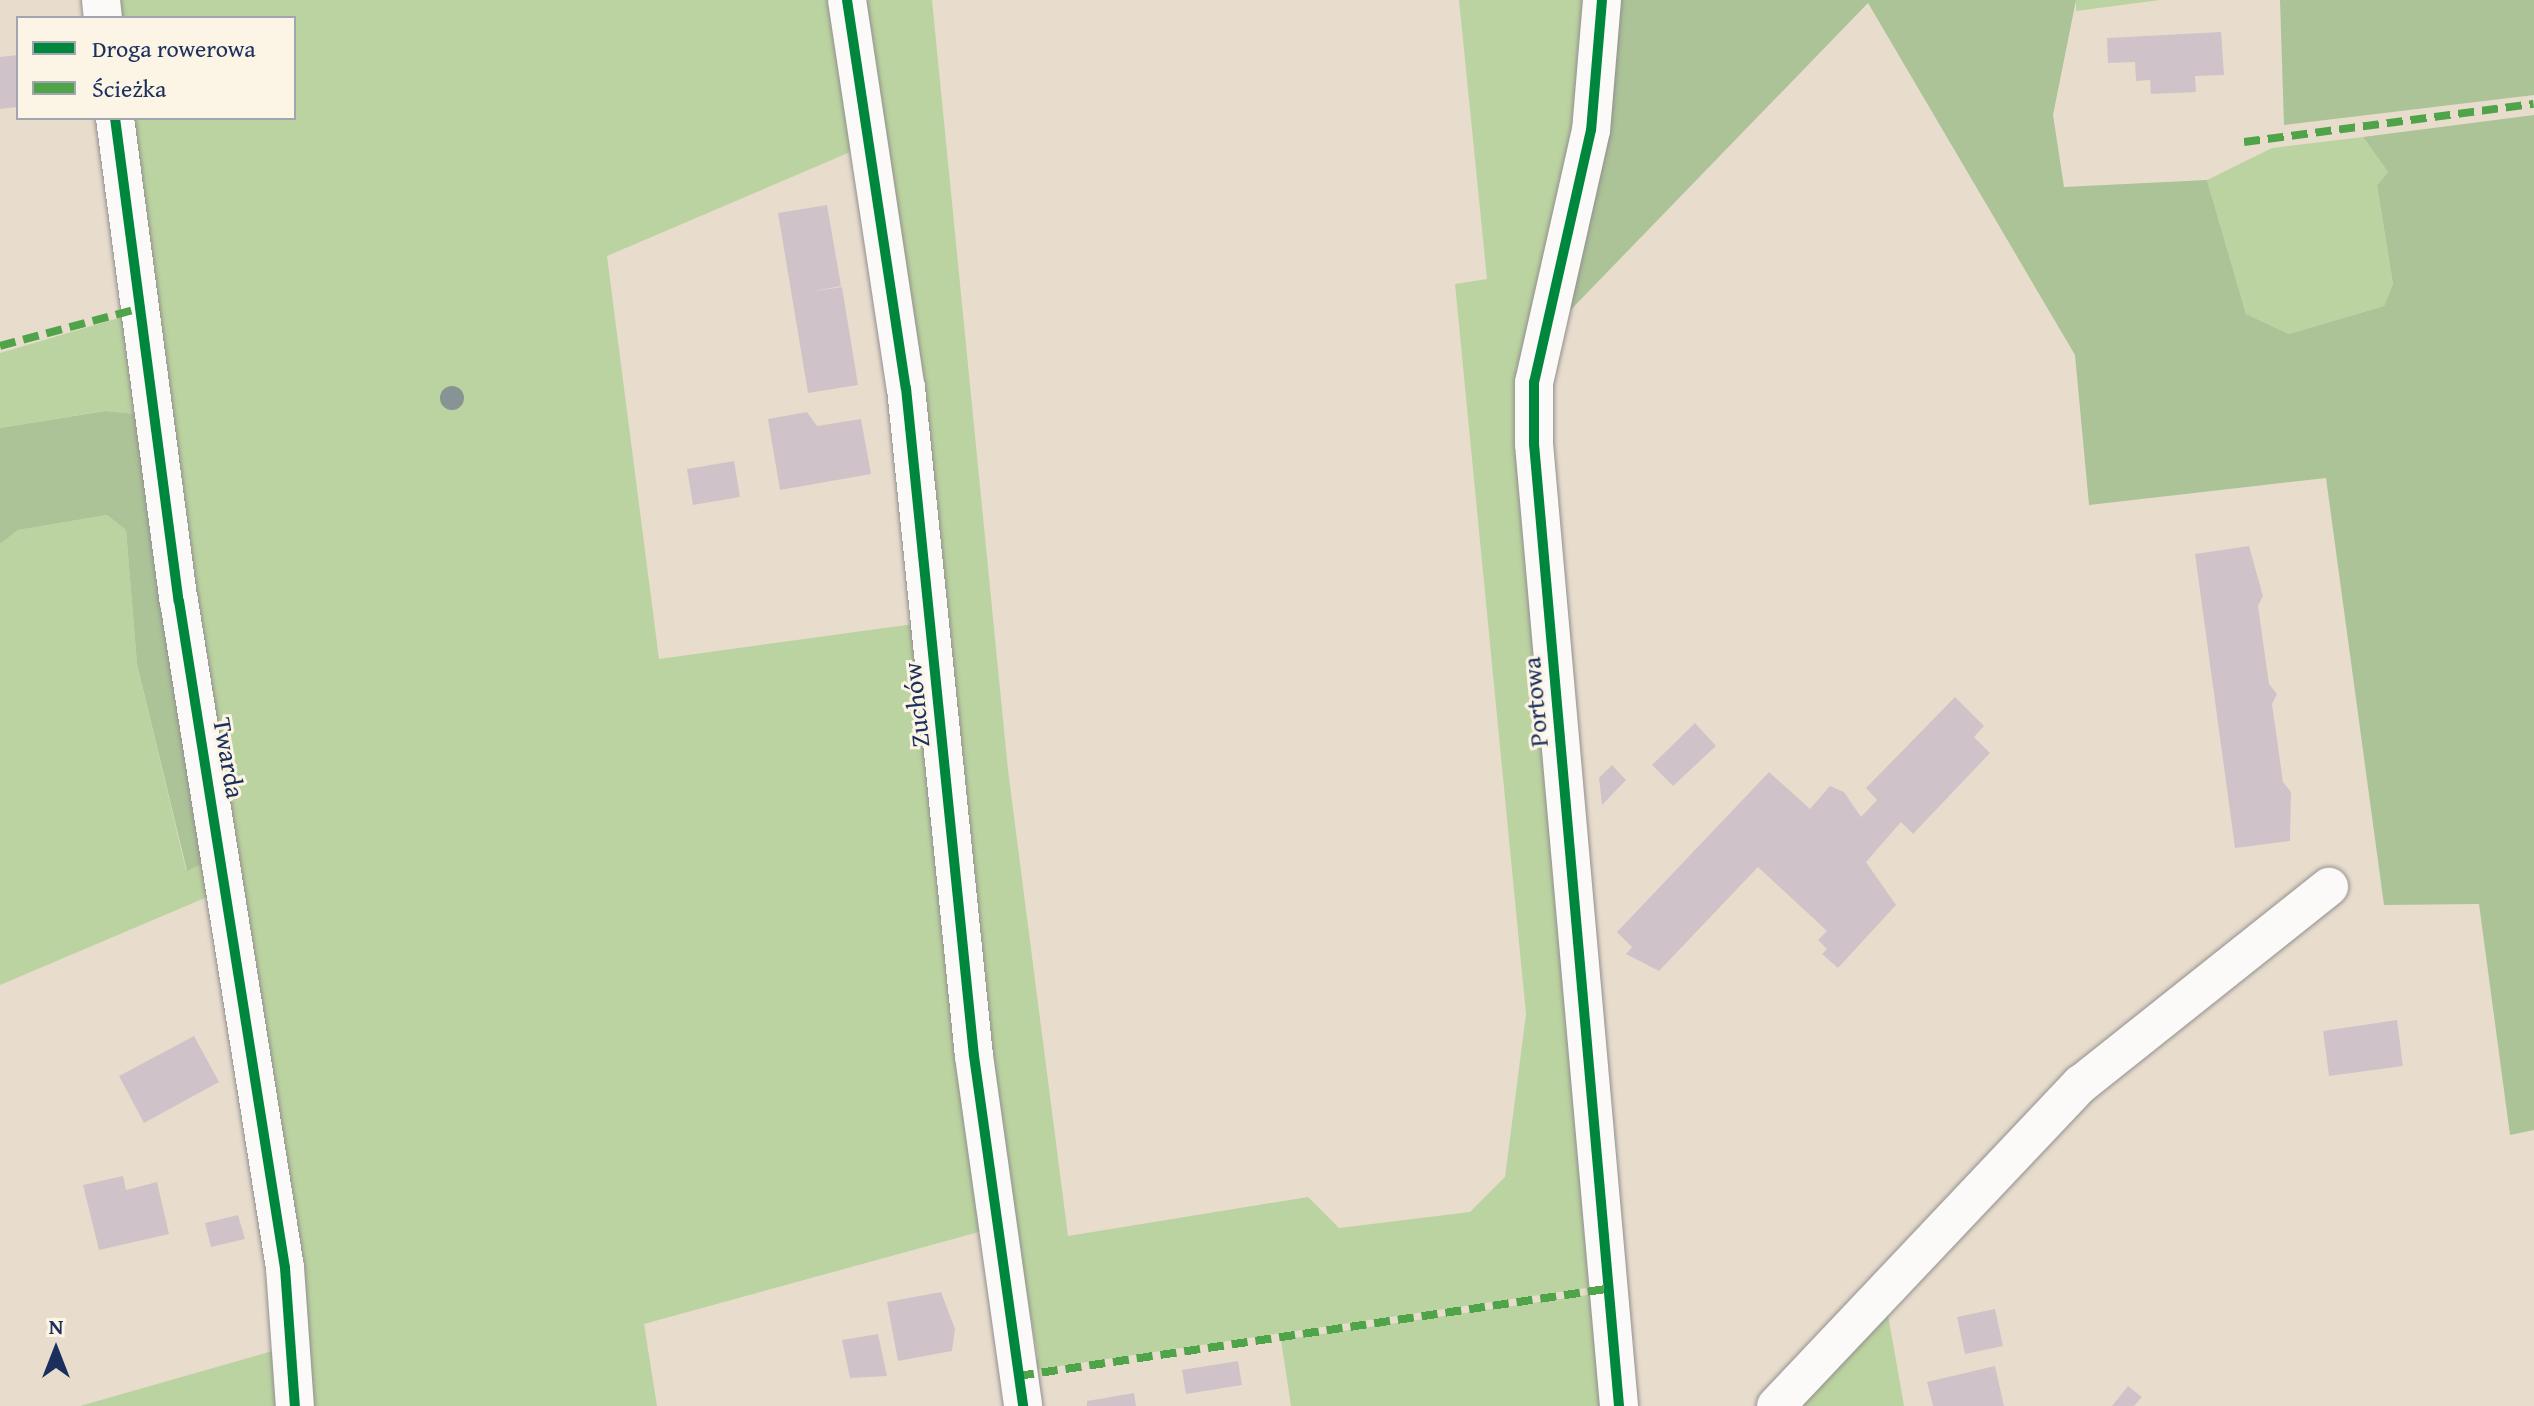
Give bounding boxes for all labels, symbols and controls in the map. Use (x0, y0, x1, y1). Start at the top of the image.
legend (16, 16, 296, 120)
text: Droga rowerowa (92, 31, 256, 66)
text: Ścieżka (92, 71, 166, 106)
street label: Portowa (1516, 656, 1554, 748)
street label: Zuchów (896, 661, 936, 749)
street label: Twarda (207, 715, 251, 801)
north arrow (16, 1310, 96, 1390)
text: N (49, 1310, 63, 1342)

